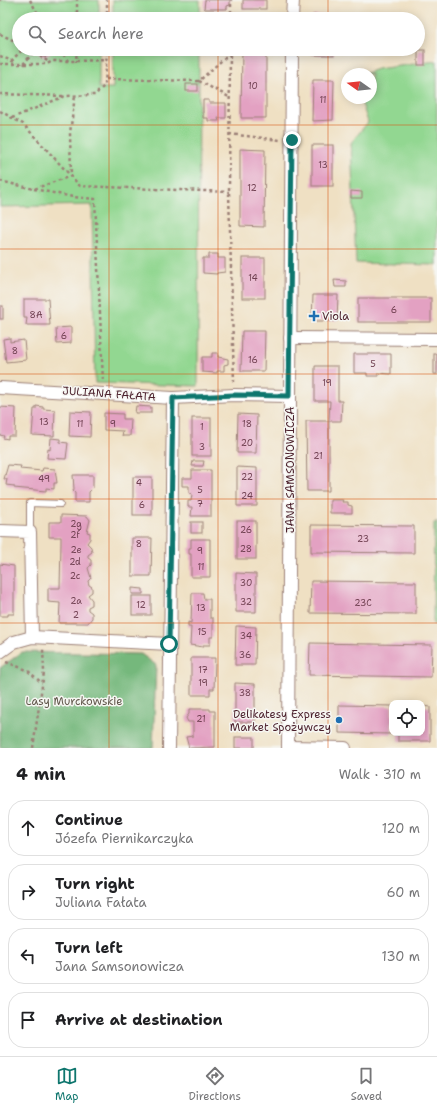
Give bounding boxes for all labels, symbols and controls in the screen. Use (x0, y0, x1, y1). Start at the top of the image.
search box (12, 12, 425, 56)
icon: search (26, 23, 48, 45)
text: Search here (58, 24, 144, 44)
north arrow (341, 68, 377, 104)
house number: 10 (248, 80, 258, 92)
house number: 11 (319, 94, 327, 106)
route end (283, 131, 301, 149)
house number: 13 (318, 159, 328, 171)
house number: 12 (247, 182, 257, 194)
house number: 14 (248, 272, 258, 284)
house number: 6 (391, 304, 397, 316)
house number: 8A (30, 309, 43, 321)
place label: Viola (322, 309, 349, 324)
marker: Viola (309, 311, 319, 321)
house number: 6 (61, 330, 67, 342)
house number: 8 (12, 345, 18, 357)
house number: 16 (248, 354, 258, 366)
house number: 5 (370, 358, 376, 370)
house number: 19 (322, 377, 332, 389)
street label: JULIANA FAŁATA (62, 383, 156, 405)
street label: JANA SAMSONOWICZA (283, 407, 298, 533)
house number: 13 (39, 416, 49, 428)
house number: 11 (76, 418, 84, 430)
house number: 9 (110, 418, 116, 430)
house number: 18 (242, 418, 252, 430)
house number: 1 (200, 421, 204, 433)
house number: 20 (241, 437, 253, 449)
house number: 3 (199, 441, 205, 453)
house number: 21 (313, 450, 323, 462)
house number: 22 (241, 471, 253, 483)
house number: 49 (38, 473, 50, 485)
house number: 4 (136, 477, 142, 489)
house number: 5 (197, 484, 203, 496)
house number: 24 (241, 490, 253, 502)
house number: 7 (197, 498, 203, 510)
house number: 6 (139, 499, 145, 511)
house number: 2g (70, 518, 82, 530)
house number: 26 (240, 524, 252, 536)
house number: 2f (70, 529, 81, 541)
house number: 23 (357, 533, 369, 545)
house number: 8 (136, 538, 142, 550)
house number: 28 (240, 543, 252, 555)
house number: 2e (70, 544, 82, 556)
house number: 9 (197, 545, 203, 557)
house number: 2d (69, 556, 81, 568)
house number: 11 (197, 561, 205, 573)
house number: 2c (70, 570, 81, 582)
house number: 30 (240, 577, 252, 589)
house number: 2a (70, 595, 82, 607)
house number: 32 (240, 596, 252, 608)
house number: 23C (354, 597, 372, 609)
house number: 12 (136, 599, 146, 611)
house number: 13 (196, 602, 206, 614)
house number: 2 (73, 609, 79, 621)
house number: 15 (197, 626, 207, 638)
house number: 34 (240, 630, 252, 642)
route start (160, 635, 178, 653)
house number: 36 (239, 649, 251, 661)
house number: 17 (198, 664, 208, 676)
house number: 19 (198, 677, 208, 689)
house number: 38 (239, 687, 251, 699)
park label: Lasy Murckowskie (26, 694, 122, 709)
map controls (389, 700, 425, 736)
button: locate (389, 700, 425, 736)
place label: Delikatesy Express Market Spożywczy (230, 707, 331, 735)
house number: 21 (196, 713, 206, 725)
marker: Delikatesy Express Market Spożywczy (334, 715, 344, 725)
text: 4 min (16, 763, 66, 785)
text: Walk · 310 m (339, 766, 421, 783)
text: Continue (55, 810, 123, 830)
icon: ahead (17, 817, 39, 839)
text: 120 m (382, 820, 420, 837)
text: Józefa Piernikarczyka (55, 830, 193, 847)
text: Turn right (55, 874, 135, 894)
icon: right (17, 881, 39, 903)
text: 60 m (387, 884, 420, 901)
text: Juliana Fałata (55, 894, 147, 911)
text: Turn left (55, 938, 123, 958)
icon: left (17, 945, 39, 967)
text: 130 m (382, 948, 420, 965)
text: Jana Samsonowicza (55, 958, 184, 975)
icon: arrive (17, 1009, 39, 1031)
text: Arrive at destination (55, 1010, 223, 1030)
tab: Map (55, 1065, 79, 1104)
tab: Directions (188, 1065, 241, 1104)
tab: Saved (351, 1065, 382, 1104)

